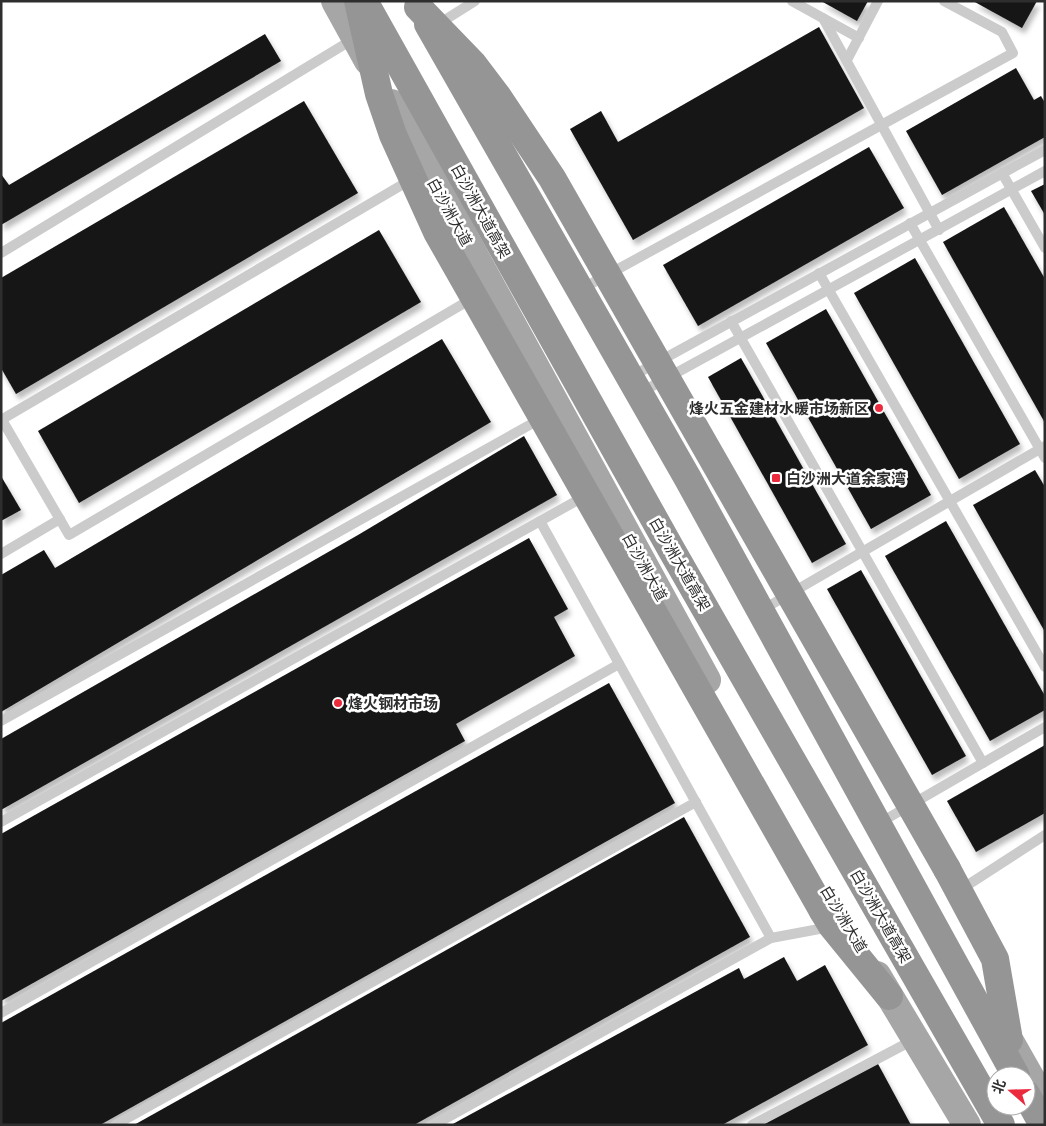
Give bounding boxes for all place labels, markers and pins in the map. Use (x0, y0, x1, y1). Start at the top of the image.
place label: 烽火五金建材水暖市场新区 (689, 398, 869, 419)
marker: 烽火五金建材水暖市场新区 (873, 402, 885, 414)
place label: 白沙洲大道余家湾 (786, 468, 906, 489)
marker: 白沙洲大道余家湾 (770, 472, 782, 484)
place label: 烽火钢材市场 (348, 693, 438, 714)
marker: 烽火钢材市场 (332, 697, 344, 709)

